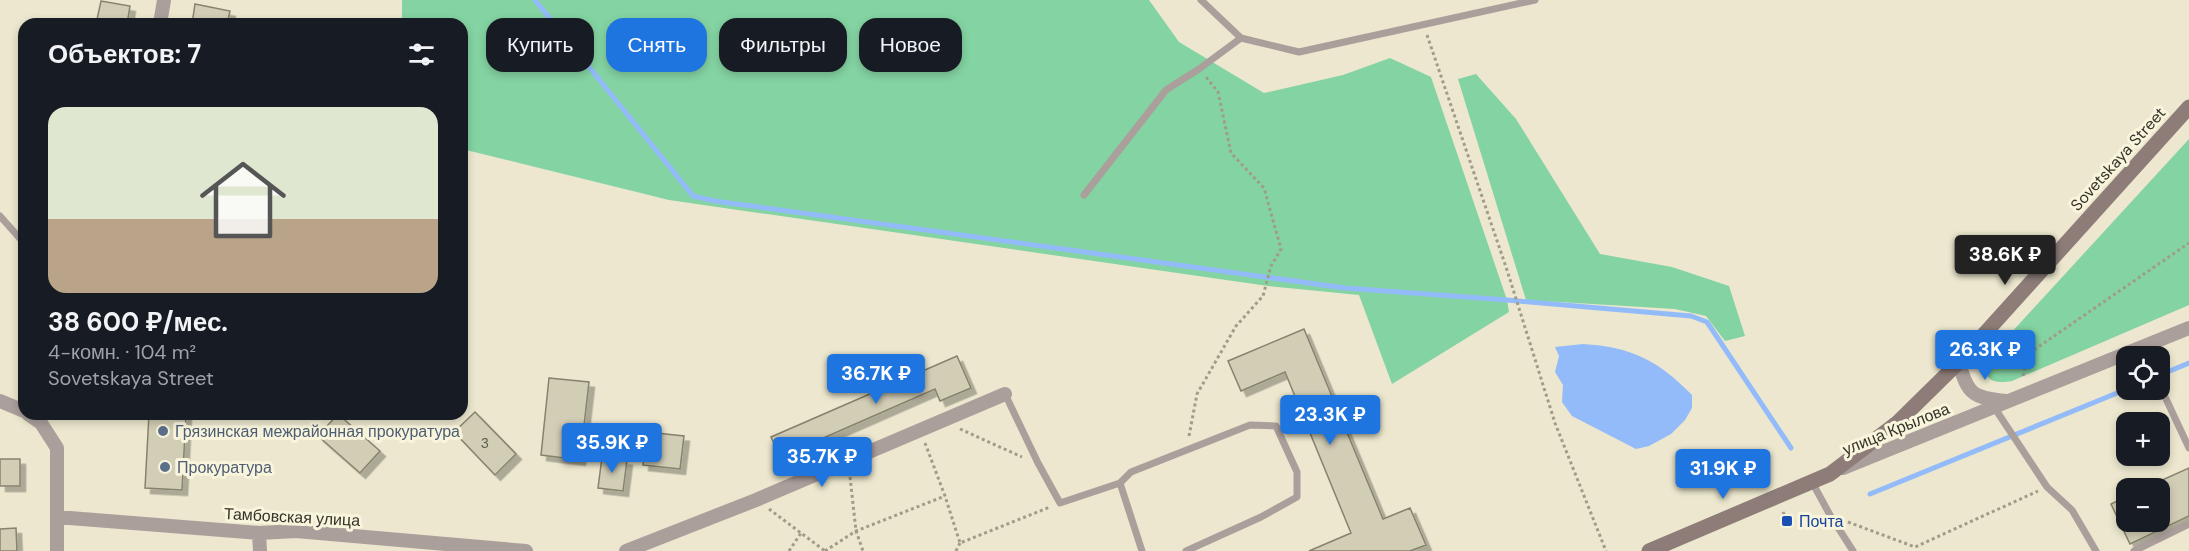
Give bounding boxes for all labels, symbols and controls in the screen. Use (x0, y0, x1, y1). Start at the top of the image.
chip: Купить (486, 18, 594, 72)
chip: Снять (606, 18, 707, 72)
chip: Фильтры (719, 18, 847, 72)
chip: Новое (859, 18, 962, 72)
text: Объектов: 7 (48, 37, 201, 71)
icon: filters (405, 38, 438, 71)
street label: Sovetskaya Street (2066, 103, 2170, 215)
icon: home (189, 146, 297, 254)
pin: 38.6K ₽ (1950, 235, 2060, 286)
text: 38.6K ₽ (1969, 241, 2041, 267)
text: 38 600 ₽/мес. (48, 305, 228, 339)
pin: 26.3K ₽ (1930, 330, 2040, 381)
text: 26.3K ₽ (1949, 336, 2021, 362)
text: 4-комн. · 104 m² (48, 339, 196, 365)
map controls (2116, 346, 2170, 532)
button: locate (2116, 346, 2170, 400)
pin: 36.7K ₽ (821, 354, 931, 405)
text: 36.7K ₽ (841, 360, 911, 386)
text: Sovetskaya Street (48, 365, 214, 391)
pin: 23.3K ₽ (1275, 395, 1385, 446)
street label: улица Крылова (1839, 398, 1953, 460)
text: 23.3K ₽ (1294, 401, 1366, 427)
button: + (2116, 412, 2170, 466)
place label: Грязинская межрайонная прокуратура (175, 421, 460, 442)
pin: 35.9K ₽ (557, 423, 667, 474)
marker: Грязинская межрайонная прокуратура (156, 424, 170, 438)
text: 35.9K ₽ (576, 429, 648, 455)
house number: 3 (481, 434, 489, 452)
pin: 35.7K ₽ (767, 437, 877, 488)
text: 35.7K ₽ (787, 443, 857, 469)
pin: 31.9K ₽ (1668, 449, 1778, 500)
text: 31.9K ₽ (1689, 455, 1757, 481)
place label: Прокуратура (177, 457, 272, 478)
marker: Прокуратура (158, 460, 172, 474)
button: − (2116, 478, 2170, 532)
street label: Тамбовская улица (223, 503, 361, 531)
place label: Почта (1799, 511, 1844, 532)
marker: Почта (1780, 514, 1794, 528)

